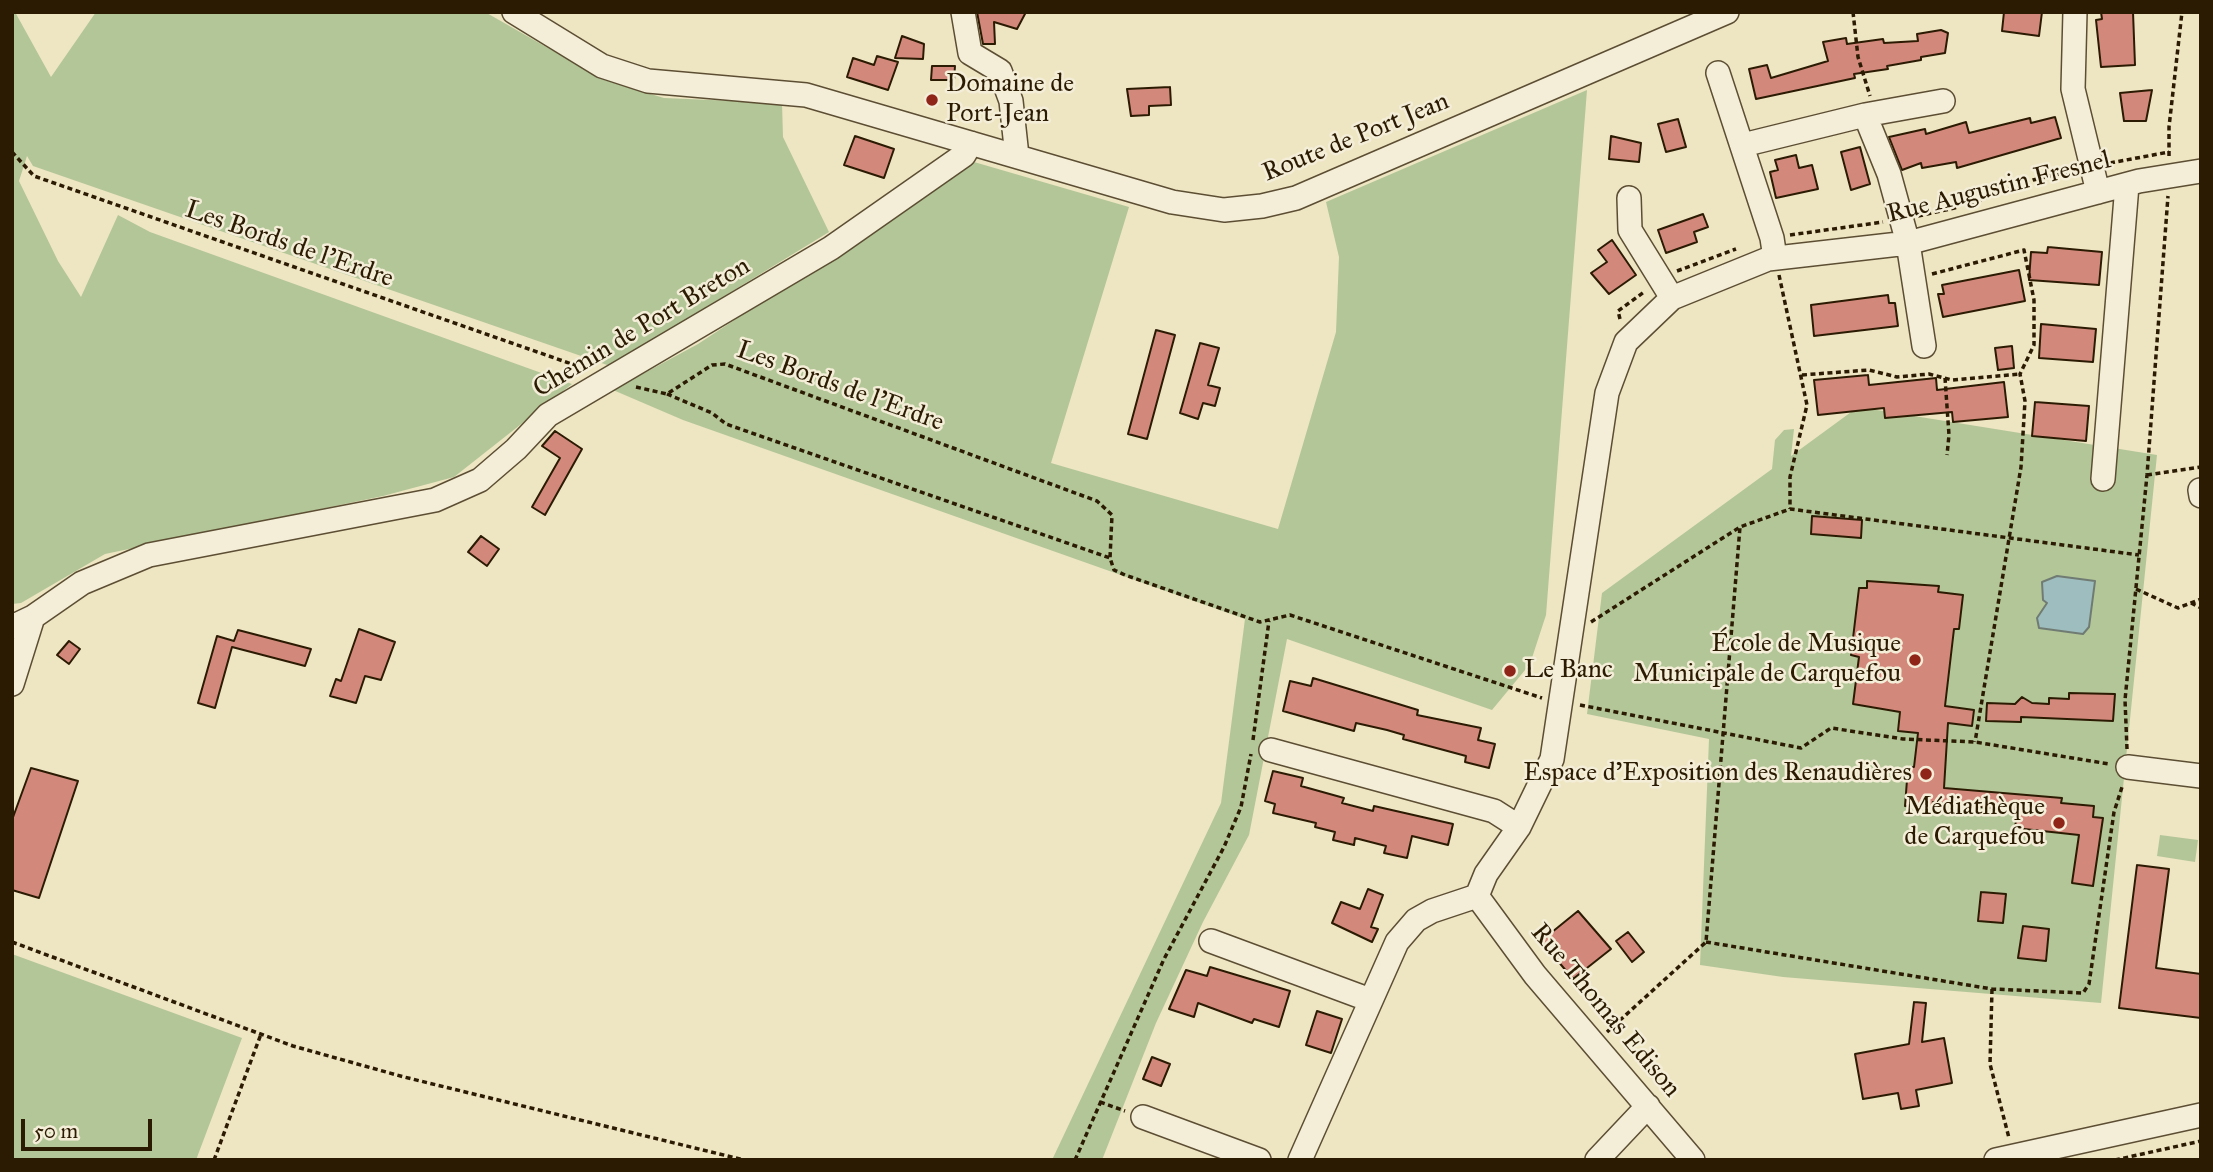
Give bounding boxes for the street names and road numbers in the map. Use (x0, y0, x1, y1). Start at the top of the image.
street label: Route de Port Jean (1258, 86, 1454, 190)
street label: Rue Augustin Fresnel (1884, 145, 2114, 231)
street label: Les Bords de l'Erdre (181, 195, 397, 295)
street label: Chemin de Port Breton (528, 251, 756, 405)
street label: Les Bords de l'Erdre (732, 335, 948, 439)
street label: Rue Thomas Edison (1523, 918, 1687, 1104)

